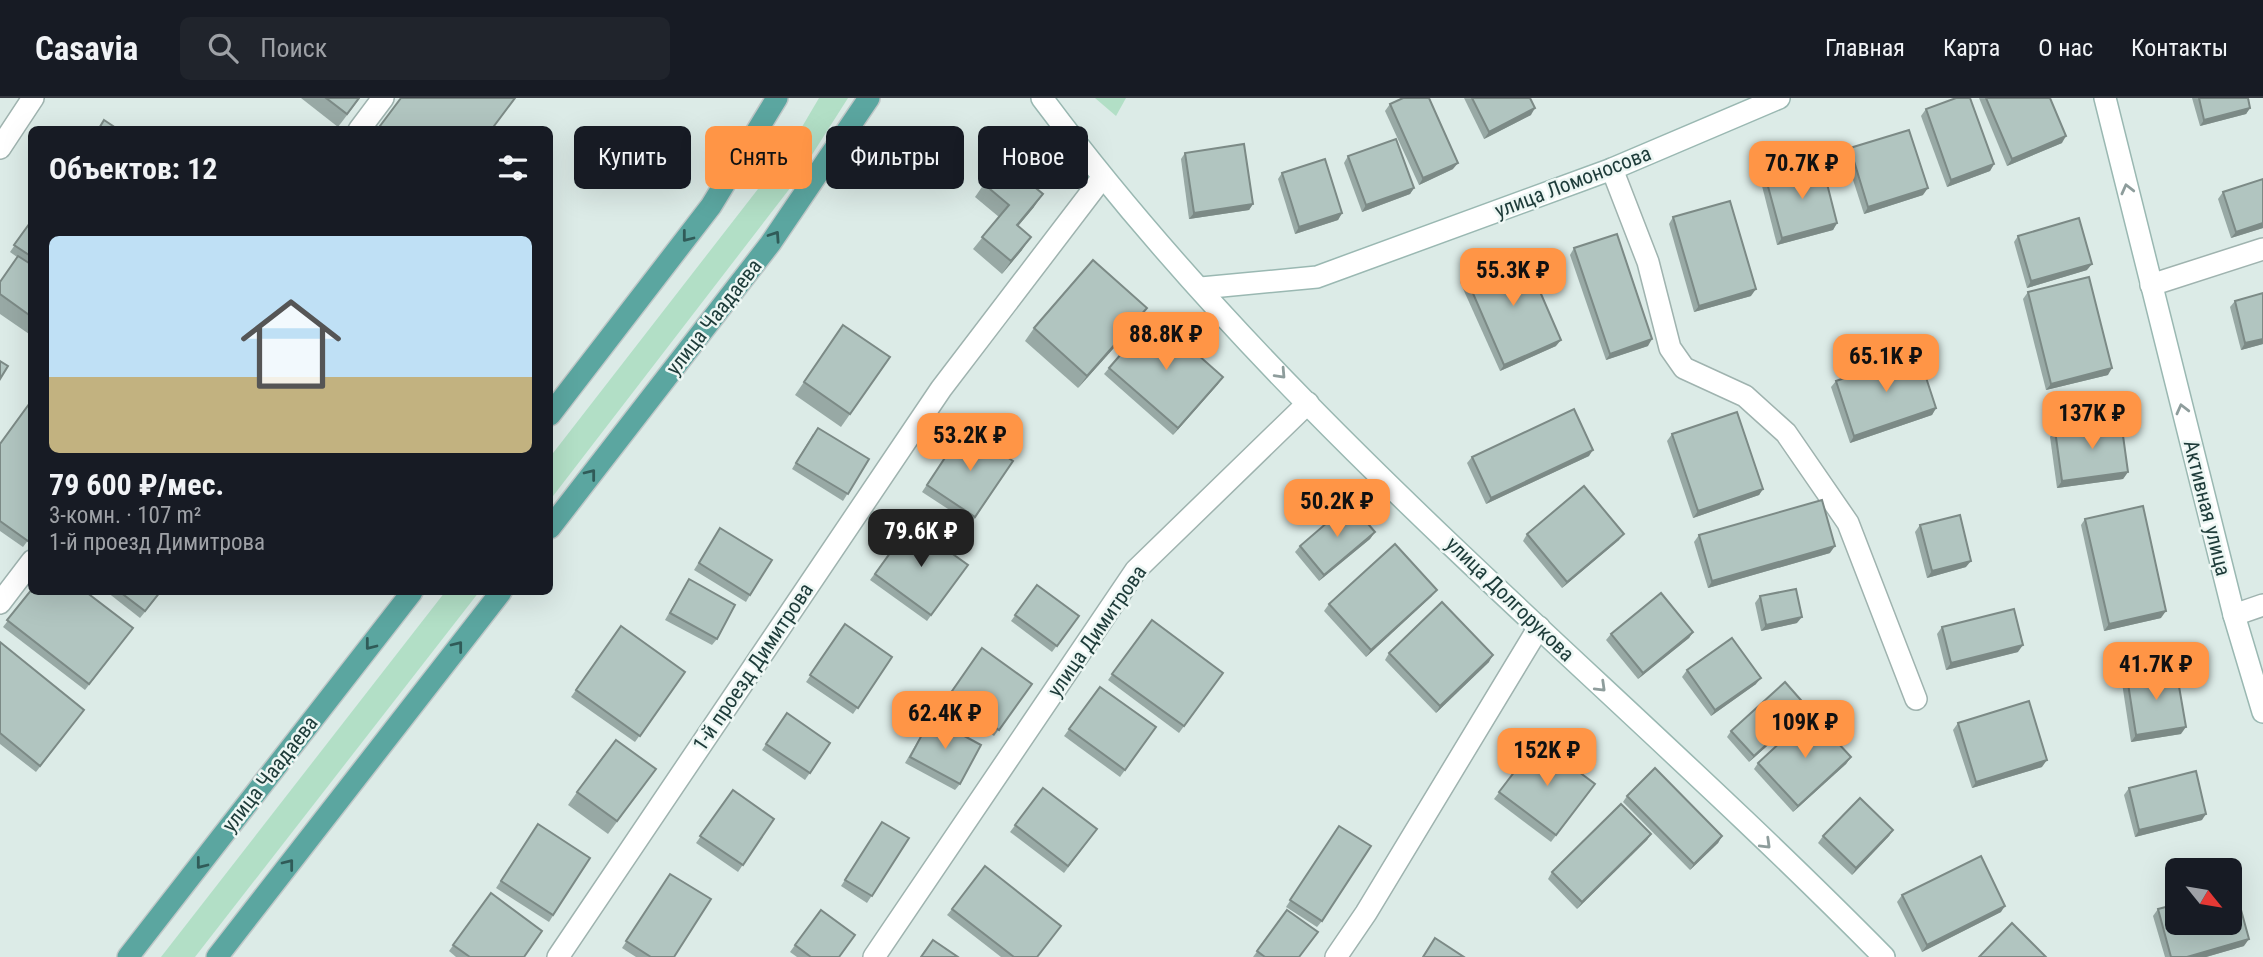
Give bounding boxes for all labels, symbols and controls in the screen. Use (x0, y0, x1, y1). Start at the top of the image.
search box (180, 17, 670, 80)
text: Casavia (35, 29, 138, 68)
icon: search (204, 29, 242, 67)
text: Поиск (260, 33, 327, 63)
text: Главная (1825, 34, 1905, 62)
text: Карта (1943, 34, 2000, 62)
text: О нас (2038, 34, 2093, 62)
text: Контакты (2131, 34, 2228, 62)
chip: Купить (574, 126, 691, 189)
chip: Снять (705, 126, 812, 189)
chip: Фильтры (826, 126, 964, 189)
chip: Новое (978, 126, 1088, 189)
street label: улица Ломоносова (1492, 141, 1654, 223)
pin: 70.7K ₽ (1737, 141, 1867, 201)
icon: filters (494, 149, 532, 187)
text: 70.7K ₽ (1765, 150, 1839, 177)
text: Объектов: 12 (49, 151, 217, 186)
one-way arrow (2121, 183, 2135, 195)
one-way arrow (683, 230, 696, 242)
one-way arrow (767, 231, 779, 244)
pin: 55.3K ₽ (1448, 248, 1578, 308)
street label: улица Чаадаева (661, 254, 767, 380)
text: 55.3K ₽ (1476, 257, 1550, 284)
icon: home (228, 281, 354, 407)
pin: 88.8K ₽ (1101, 313, 1231, 372)
text: 88.8K ₽ (1129, 321, 1203, 348)
pin: 65.1K ₽ (1821, 334, 1951, 394)
text: 65.1K ₽ (1849, 343, 1923, 370)
one-way arrow (1273, 366, 1285, 379)
pin: 137K ₽ (2035, 392, 2149, 451)
text: 137K ₽ (2058, 400, 2126, 427)
one-way arrow (2176, 404, 2190, 416)
pin: 53.2K ₽ (905, 414, 1035, 473)
text: 53.2K ₽ (933, 422, 1007, 449)
street label: Активная улица (2179, 438, 2235, 578)
text: 79 600 ₽/мес. (49, 467, 224, 502)
one-way arrow (583, 470, 596, 482)
pin: 50.2K ₽ (1272, 480, 1402, 539)
text: 50.2K ₽ (1300, 488, 1374, 515)
text: 3-комн. · 107 m² (49, 502, 201, 529)
pin: 79.6K ₽ (856, 510, 986, 569)
text: 79.6K ₽ (884, 518, 958, 545)
text: 1-й проезд Димитрова (49, 529, 265, 556)
street label: улица Долгорукова (1441, 532, 1579, 666)
street label: улица Димитрова (1043, 561, 1151, 701)
street label: 1-й проезд Димитрова (688, 579, 818, 755)
one-way arrow (366, 638, 379, 650)
one-way arrow (450, 641, 463, 654)
pin: 41.7K ₽ (2091, 642, 2221, 702)
text: 41.7K ₽ (2119, 651, 2193, 678)
one-way arrow (1593, 679, 1606, 692)
pin: 62.4K ₽ (880, 692, 1010, 751)
text: 62.4K ₽ (908, 700, 982, 727)
pin: 109K ₽ (1748, 700, 1862, 760)
text: 109K ₽ (1771, 709, 1839, 736)
street label: улица Чаадаева (217, 711, 323, 837)
pin: 152K ₽ (1490, 728, 1604, 788)
text: 152K ₽ (1513, 737, 1581, 764)
one-way arrow (1758, 836, 1771, 849)
one-way arrow (196, 856, 209, 868)
north arrow (2165, 858, 2242, 934)
map controls (2165, 858, 2242, 935)
one-way arrow (280, 860, 293, 872)

